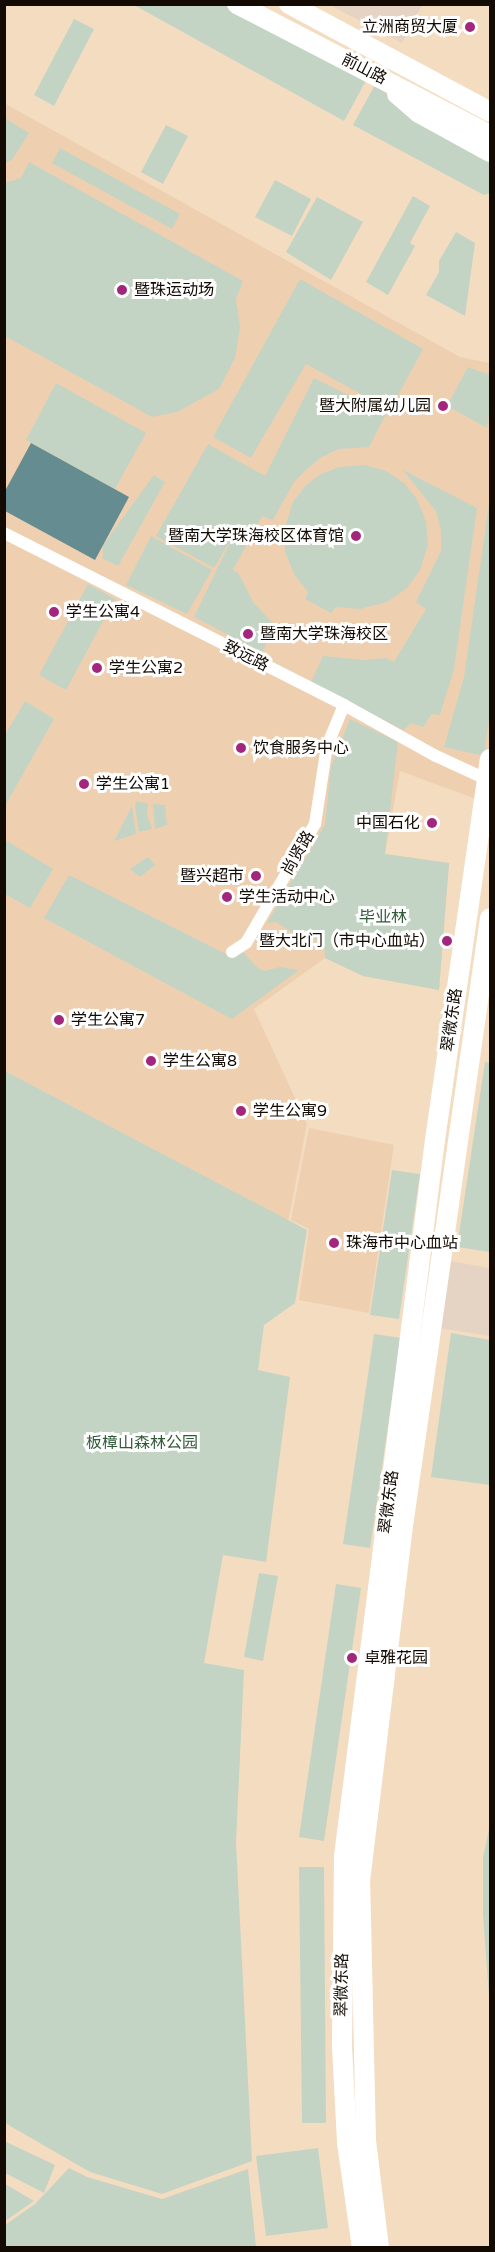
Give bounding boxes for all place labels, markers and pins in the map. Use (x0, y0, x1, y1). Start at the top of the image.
place label: 立洲商贸大厦 (362, 17, 458, 37)
marker: 立洲商贸大厦 (463, 20, 477, 34)
place label: 暨珠运动场 (134, 280, 214, 300)
marker: 暨珠运动场 (115, 283, 129, 297)
place label: 暨大附属幼儿园 (319, 396, 431, 416)
marker: 暨大附属幼儿园 (436, 399, 450, 413)
place label: 暨南大学珠海校区体育馆 (168, 526, 344, 546)
marker: 暨南大学珠海校区体育馆 (349, 529, 363, 543)
place label: 学生公寓4 (66, 602, 140, 622)
marker: 学生公寓4 (47, 605, 61, 619)
place label: 暨南大学珠海校区 (260, 624, 388, 644)
marker: 暨南大学珠海校区 (241, 627, 255, 641)
place label: 学生公寓2 (109, 658, 183, 678)
marker: 学生公寓2 (90, 661, 104, 675)
place label: 饮食服务中心 (253, 738, 349, 758)
marker: 饮食服务中心 (234, 741, 248, 755)
place label: 学生公寓1 (96, 774, 170, 794)
marker: 学生公寓1 (77, 777, 91, 791)
place label: 中国石化 (356, 813, 420, 833)
marker: 中国石化 (425, 816, 439, 830)
place label: 暨兴超市 (180, 866, 244, 886)
marker: 暨兴超市 (249, 869, 263, 883)
place label: 学生活动中心 (239, 887, 335, 907)
marker: 学生活动中心 (220, 890, 234, 904)
place label: 暨大北门（市中心血站） (259, 931, 435, 951)
marker: 暨大北门（市中心血站） (440, 934, 454, 948)
place label: 学生公寓7 (71, 1010, 145, 1030)
marker: 学生公寓7 (52, 1013, 66, 1027)
place label: 学生公寓8 (163, 1051, 237, 1071)
marker: 学生公寓8 (144, 1054, 158, 1068)
place label: 学生公寓9 (253, 1101, 327, 1121)
marker: 学生公寓9 (234, 1104, 248, 1118)
place label: 珠海市中心血站 (346, 1233, 458, 1253)
marker: 珠海市中心血站 (327, 1236, 341, 1250)
place label: 卓雅花园 (364, 1648, 428, 1668)
marker: 卓雅花园 (345, 1651, 359, 1665)

